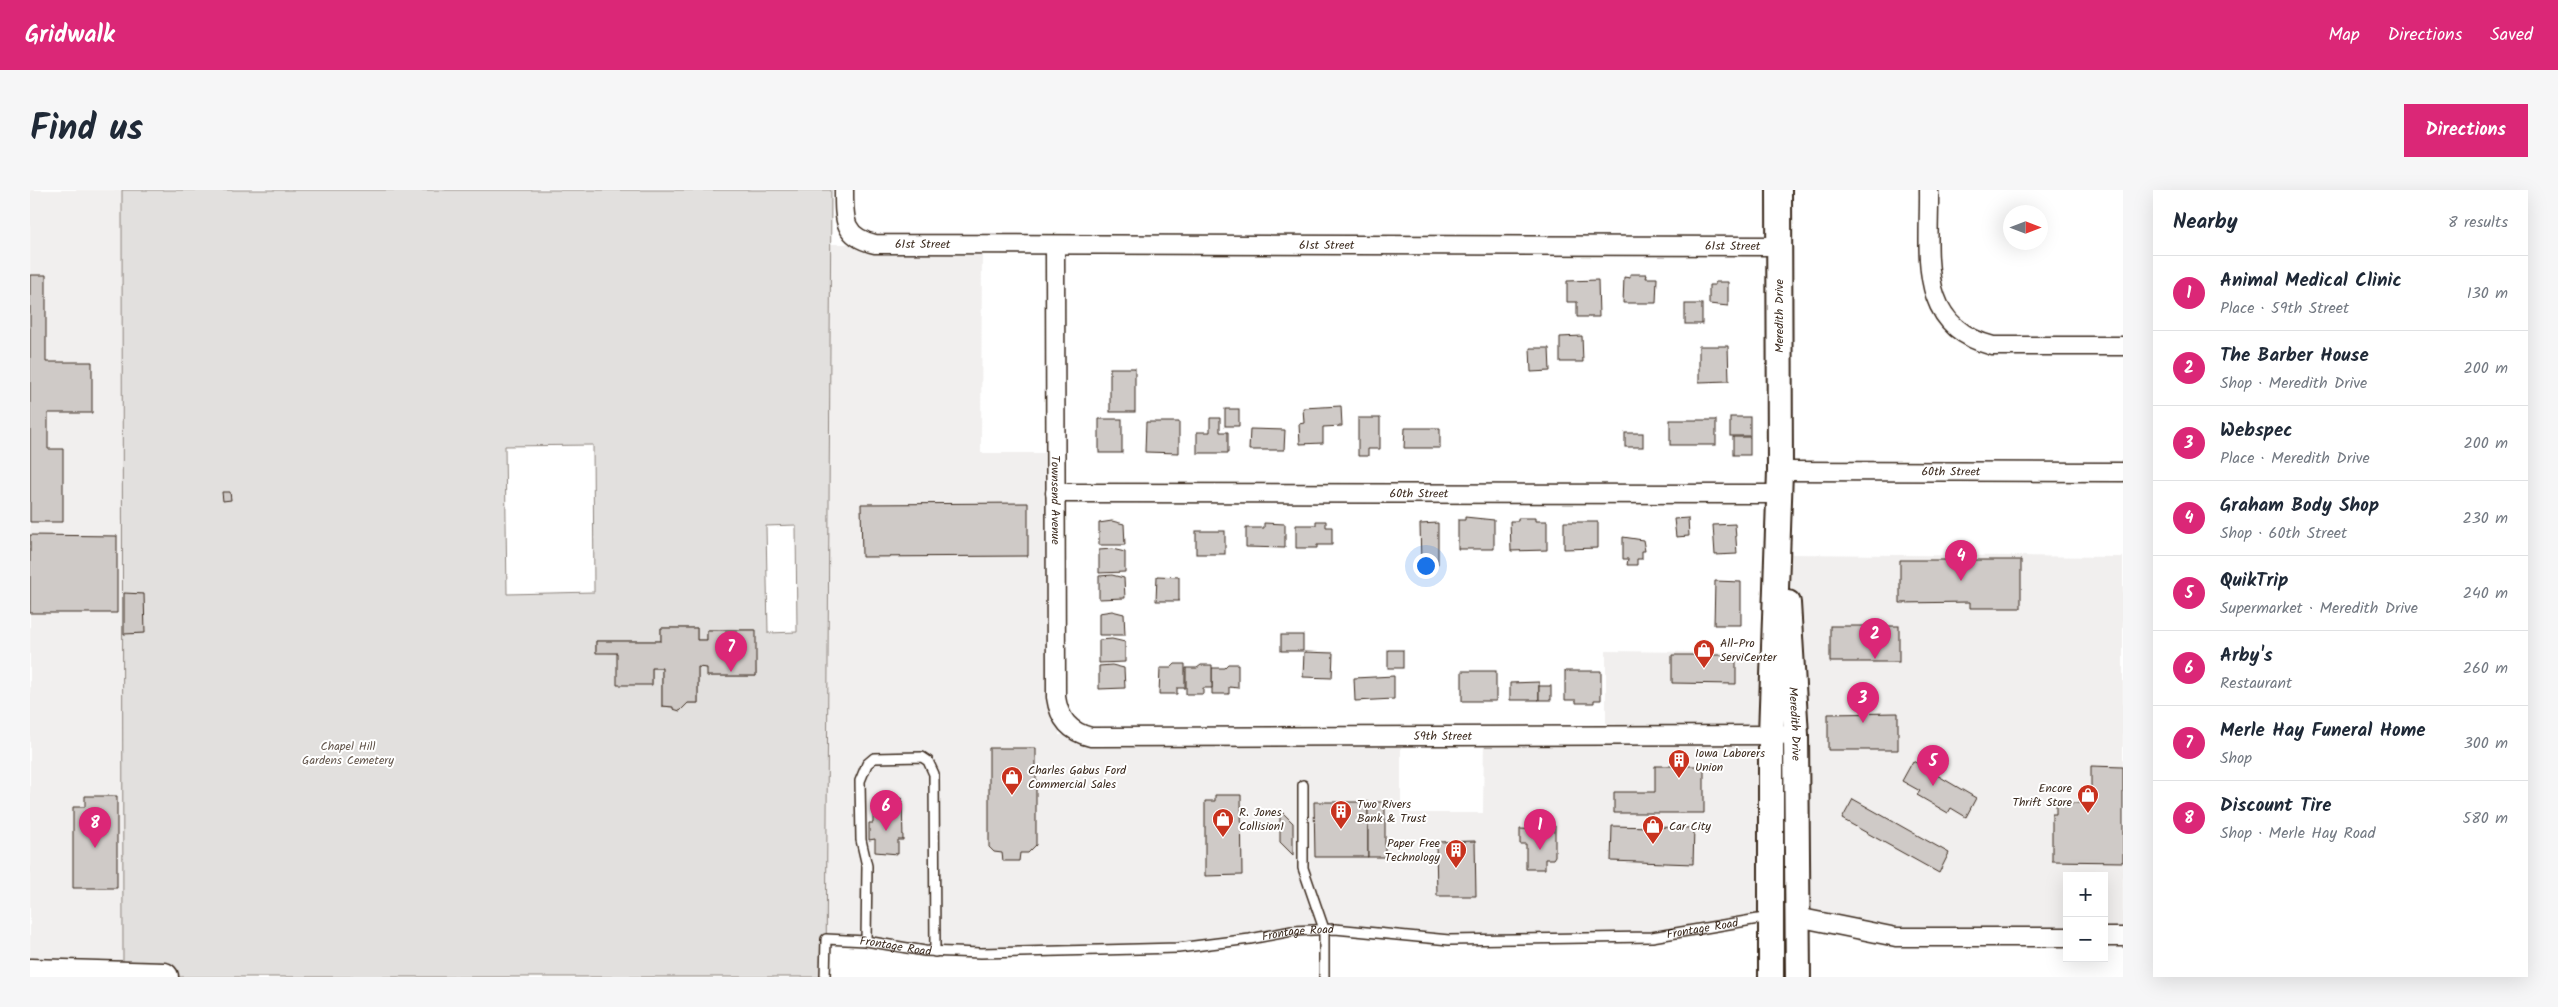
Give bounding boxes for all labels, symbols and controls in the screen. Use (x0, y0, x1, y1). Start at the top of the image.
text: Gridwalk (25, 16, 115, 55)
text: Map (2328, 21, 2360, 50)
text: Directions (2388, 21, 2462, 50)
text: Saved (2490, 21, 2533, 50)
text: Find us (30, 102, 143, 158)
button: Directions (2404, 104, 2528, 157)
north arrow (2003, 205, 2048, 250)
text: Nearby (2173, 206, 2238, 239)
text: 8 results (2448, 210, 2508, 235)
street label: 61st Street (895, 235, 951, 254)
street label: 61st Street (1299, 236, 1355, 255)
street label: 61st Street (1705, 237, 1761, 256)
text: Animal Medical Clinic (2220, 266, 2402, 296)
street label: Meredith Drive (1770, 278, 1789, 353)
text: 1 (2187, 281, 2191, 306)
text: 130 m (2467, 281, 2508, 306)
text: Place · 59th Street (2220, 296, 2349, 321)
text: The Barber House (2220, 341, 2369, 371)
text: 2 (2184, 356, 2194, 381)
text: 200 m (2464, 356, 2508, 381)
text: Shop · Meredith Drive (2220, 371, 2367, 396)
text: Webspec (2220, 416, 2293, 446)
text: 3 (2185, 431, 2193, 456)
text: 200 m (2464, 431, 2508, 456)
text: Place · Meredith Drive (2220, 446, 2370, 471)
street label: Townsend Avenue (1045, 455, 1065, 545)
street label: 60th Street (1921, 462, 1981, 482)
street label: 60th Street (1389, 484, 1449, 504)
text: Graham Body Shop (2220, 491, 2379, 521)
text: 4 (2185, 506, 2193, 531)
text: 230 m (2462, 506, 2508, 531)
text: Shop · 60th Street (2220, 521, 2347, 546)
pin: 4 (1945, 540, 1977, 581)
your location (1413, 553, 1439, 579)
text: QuikTrip (2220, 566, 2288, 596)
text: 5 (2185, 581, 2193, 606)
text: 240 m (2463, 581, 2508, 606)
text: Supermarket · Meredith Drive (2220, 596, 2418, 621)
pin: 2 (1859, 618, 1891, 659)
pin: 7 (715, 631, 747, 672)
place label: All-Pro ServiCenter (1720, 634, 1778, 667)
shop icon: All-Pro ServiCenter (1692, 638, 1716, 669)
text: Arby's (2220, 641, 2273, 671)
text: 6 (2185, 656, 2193, 681)
text: 260 m (2463, 656, 2508, 681)
text: Restaurant (2220, 671, 2292, 696)
pin: 3 (1847, 682, 1879, 723)
street label: Meredith Drive (1783, 686, 1805, 761)
text: Merle Hay Funeral Home (2220, 716, 2426, 746)
street label: 59th Street (1413, 727, 1473, 746)
text: 7 (2185, 731, 2193, 756)
text: 300 m (2464, 731, 2508, 756)
park label: Chapel Hill Gardens Cemetery (302, 737, 394, 770)
place label: Iowa Laborers Union (1695, 744, 1765, 777)
pin: 5 (1917, 745, 1949, 786)
text: Shop (2220, 746, 2252, 771)
building icon: Iowa Laborers Union (1667, 748, 1691, 779)
place label: Charles Gabus Ford Commercial Sales (1028, 761, 1127, 794)
shop icon: Charles Gabus Ford Commercial Sales (1000, 765, 1024, 796)
place label: Encore Thrift Store (2013, 779, 2073, 812)
shop icon: Encore Thrift Store (2076, 783, 2100, 814)
pin: 6 (870, 790, 902, 831)
text: Discount Tire (2220, 791, 2332, 821)
place label: Two Rivers Bank & Trust (1357, 795, 1427, 828)
building icon: Two Rivers Bank & Trust (1329, 799, 1353, 830)
place label: R. Jones Collision1 (1239, 803, 1284, 836)
text: 8 (2184, 806, 2194, 831)
text: 580 m (2463, 806, 2508, 831)
pin: 8 (79, 807, 111, 848)
shop icon: R. Jones Collision1 (1211, 807, 1235, 838)
pin: 1 (1524, 809, 1556, 850)
shop icon: Car City (1641, 814, 1665, 845)
place label: Car City (1669, 817, 1711, 836)
text: Shop · Merle Hay Road (2220, 821, 2375, 846)
place label: Paper Free Technology (1385, 834, 1441, 867)
building icon: Paper Free Technology (1444, 838, 1468, 869)
map controls (2063, 872, 2108, 962)
button: + (2063, 872, 2108, 917)
street label: Frontage Road (1665, 913, 1741, 944)
button: − (2063, 917, 2108, 962)
street label: Frontage Road (1260, 920, 1335, 947)
street label: Frontage Road (859, 932, 933, 961)

